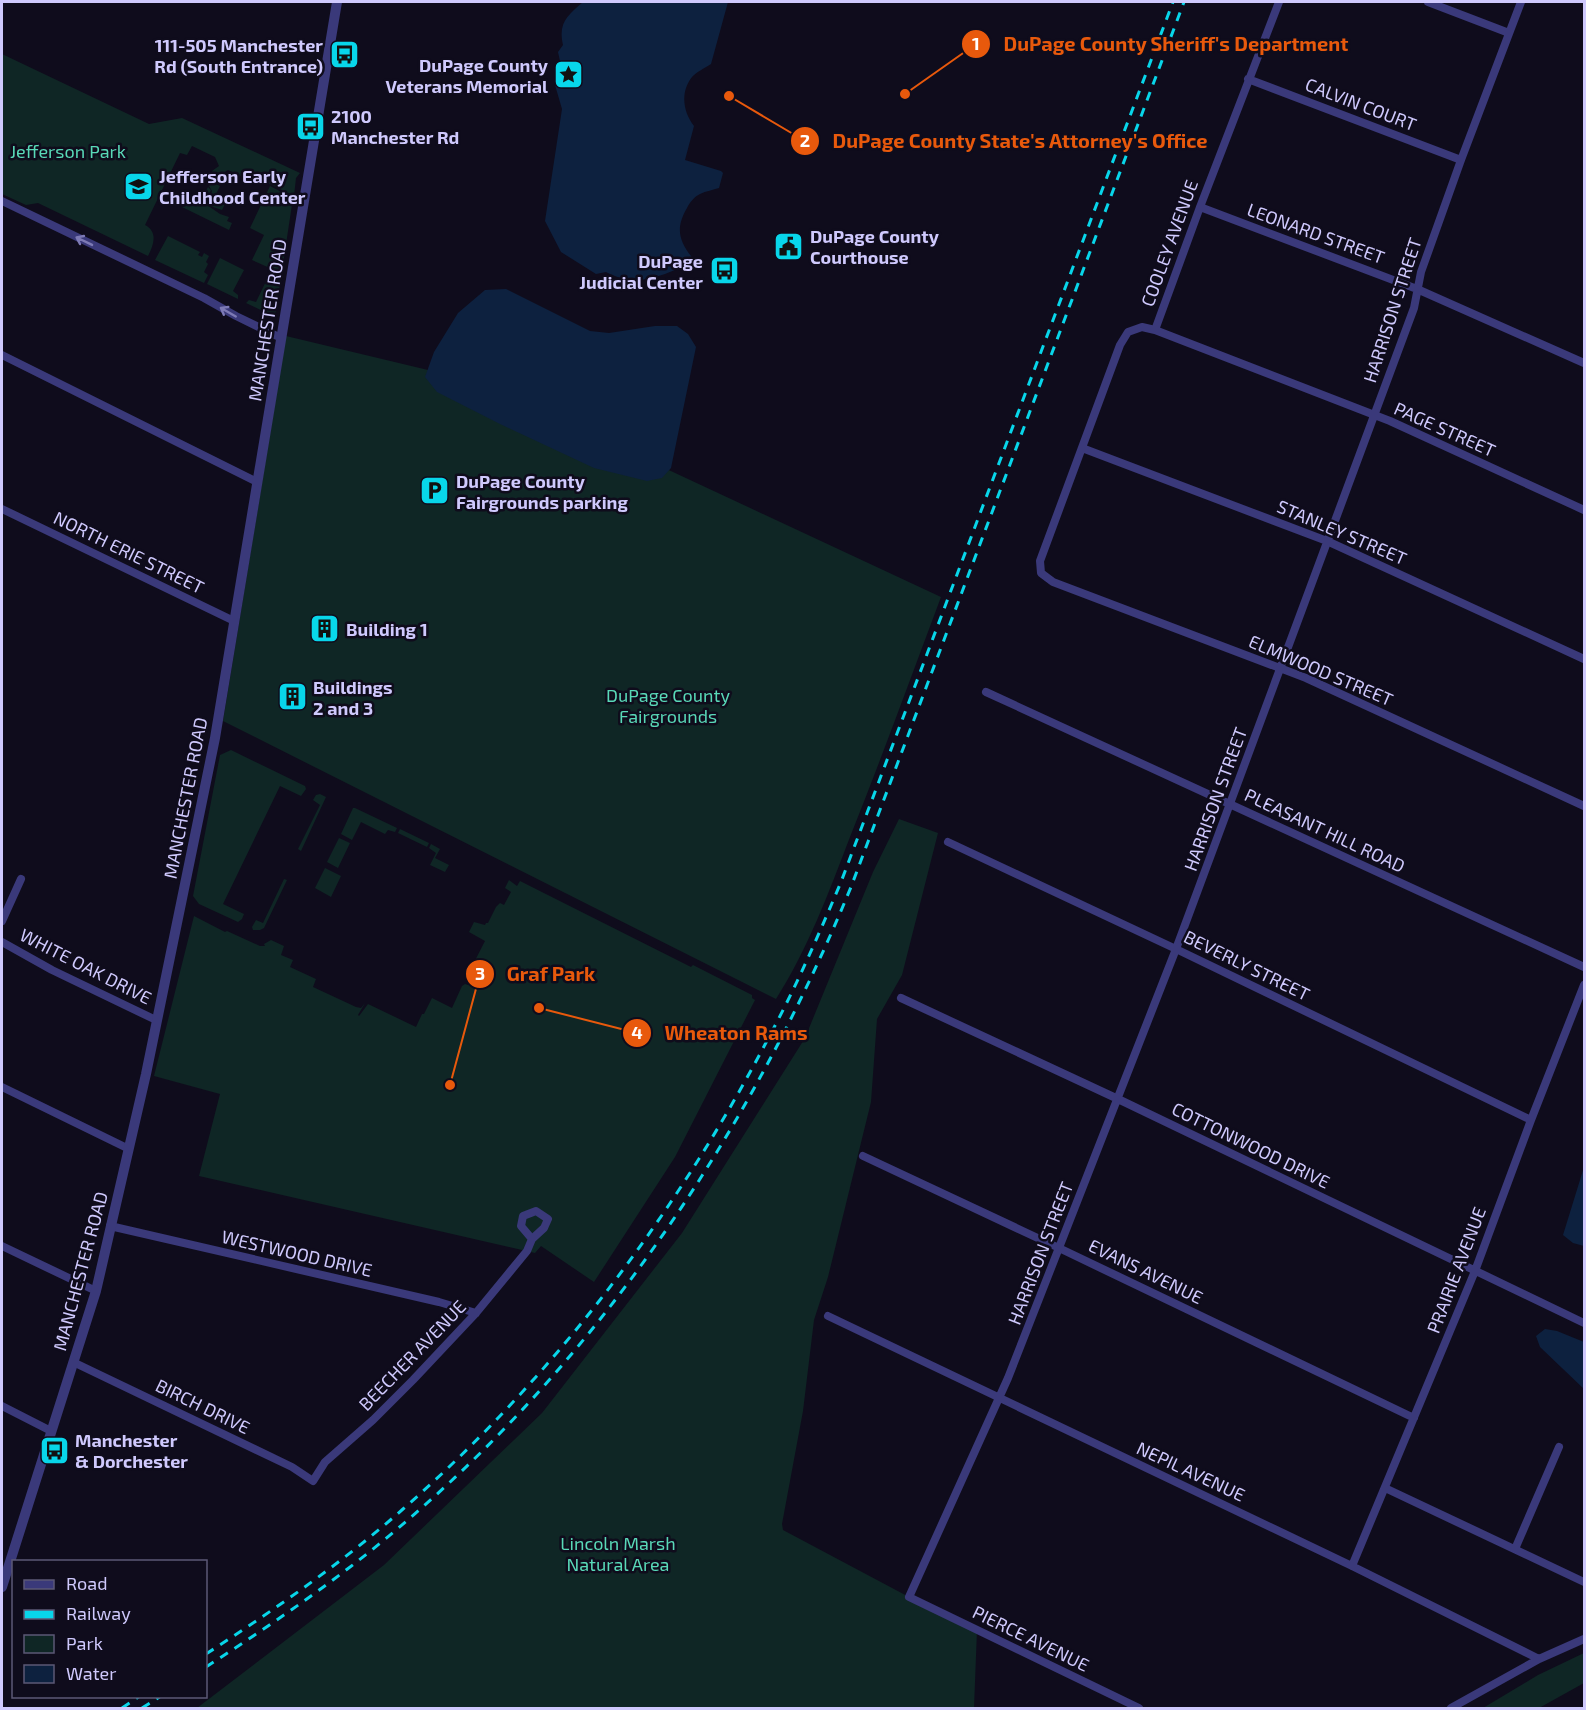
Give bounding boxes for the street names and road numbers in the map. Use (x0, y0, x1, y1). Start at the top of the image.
street label: CALVIN COURT (1302, 73, 1420, 135)
street label: COOLEY AVENUE (1136, 177, 1202, 309)
street label: LEONARD STREET (1244, 198, 1388, 268)
street label: HARRISON STREET (1358, 234, 1426, 385)
street label: MANCHESTER ROAD (243, 237, 291, 403)
street label: PAGE STREET (1391, 397, 1500, 461)
street label: STANLEY STREET (1274, 495, 1411, 569)
street label: NORTH ERIE STREET (50, 506, 208, 598)
street label: ELMWOOD STREET (1246, 630, 1397, 711)
street label: MANCHESTER ROAD (159, 715, 211, 881)
street label: HARRISON STREET (1179, 724, 1251, 874)
street label: PLEASANT HILL ROAD (1241, 783, 1409, 877)
street label: WHITE OAK DRIVE (16, 923, 156, 1009)
street label: BEVERLY STREET (1181, 925, 1314, 1005)
street label: COTTONWOOD DRIVE (1168, 1097, 1334, 1193)
street label: HARRISON STREET (1003, 1178, 1078, 1328)
street label: MANCHESTER ROAD (48, 1189, 112, 1353)
street label: PRAIRIE AVENUE (1422, 1204, 1490, 1336)
street label: WESTWOOD DRIVE (220, 1225, 374, 1281)
street label: EVANS AVENUE (1085, 1234, 1207, 1308)
street label: BEECHER AVENUE (354, 1295, 470, 1415)
street label: BIRCH DRIVE (152, 1374, 254, 1438)
street label: NEPIL AVENUE (1133, 1436, 1249, 1506)
street label: PIERCE AVENUE (969, 1600, 1093, 1676)

